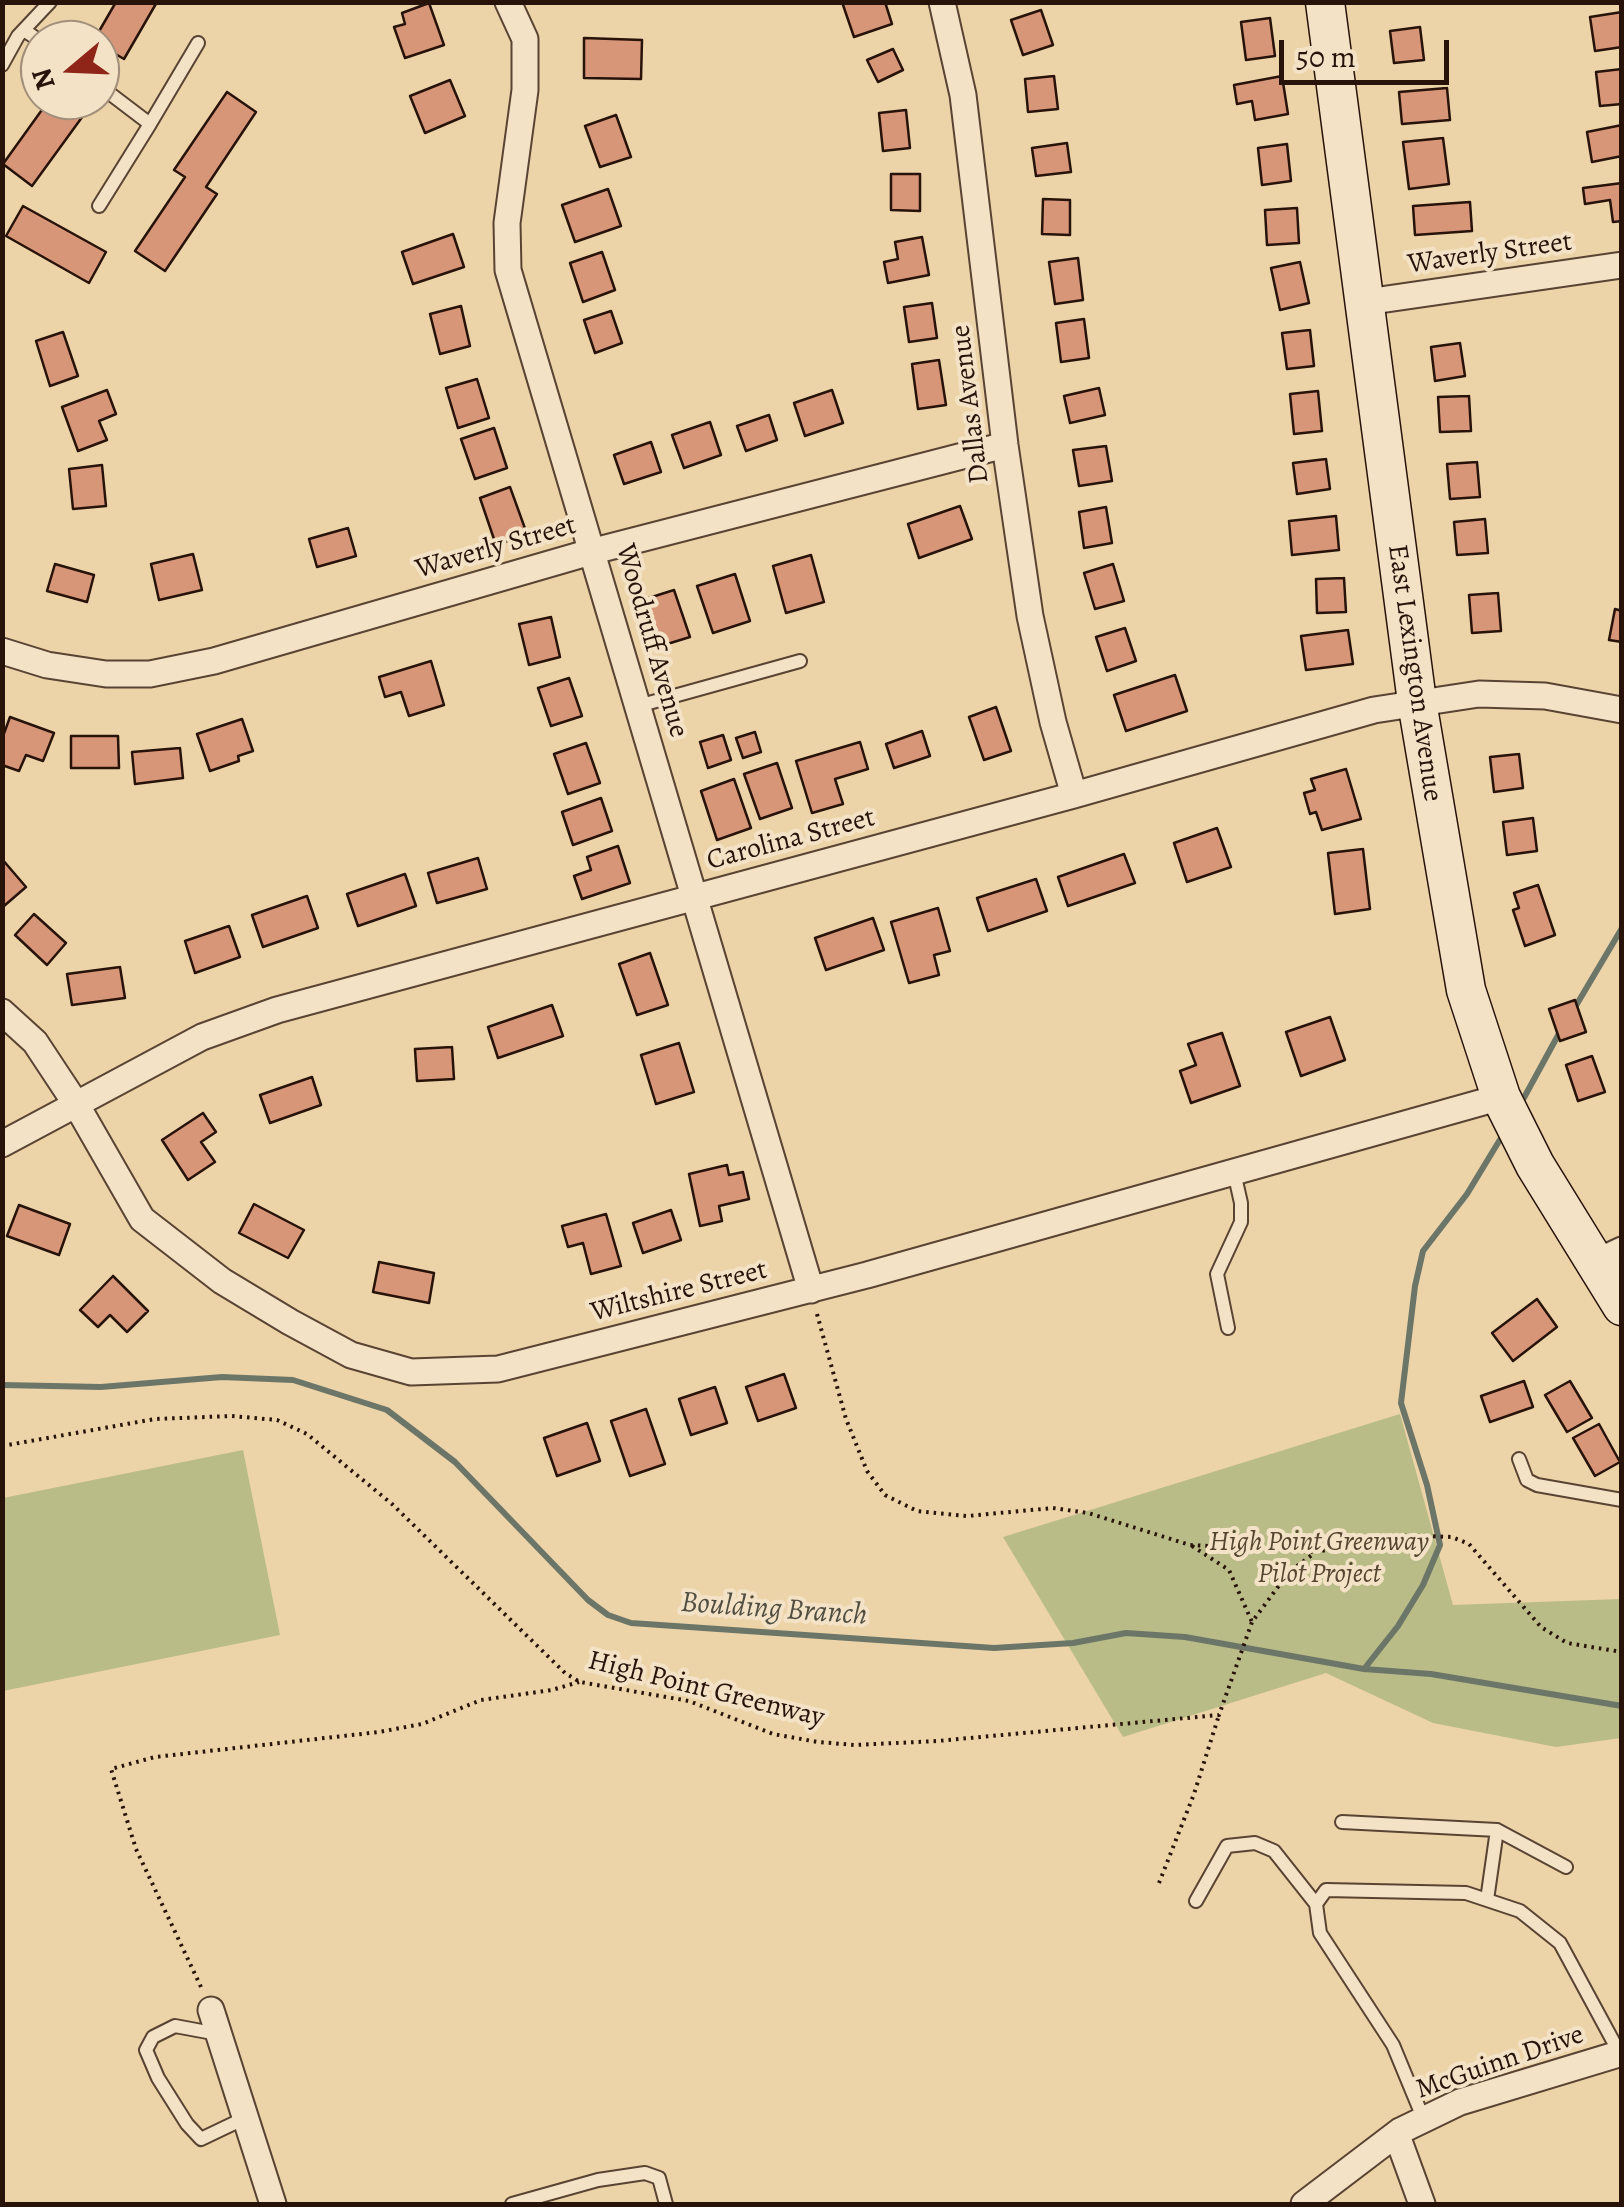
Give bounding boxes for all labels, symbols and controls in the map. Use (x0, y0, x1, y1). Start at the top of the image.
north arrow (20, 20, 120, 120)
scale bar (1284, 20, 1454, 82)
text: 50 m (1296, 37, 1356, 77)
text: N (22, 63, 65, 95)
street label: Waverly Street (1406, 226, 1574, 282)
street label: Dallas Avenue (945, 323, 997, 485)
street label: Waverly Street (412, 509, 580, 587)
street label: Woodruff Avenue (607, 541, 695, 741)
street label: East Lexington Avenue (1379, 542, 1449, 804)
street label: Carolina Street (703, 801, 879, 879)
street label: Wiltshire Street (587, 1254, 771, 1330)
park label: High Point Greenway Pilot Project (1209, 1526, 1429, 1592)
water label: Boulding Branch (680, 1586, 868, 1634)
street label: High Point Greenway (584, 1644, 828, 1736)
street label: McGuinn Drive (1412, 2019, 1588, 2107)

